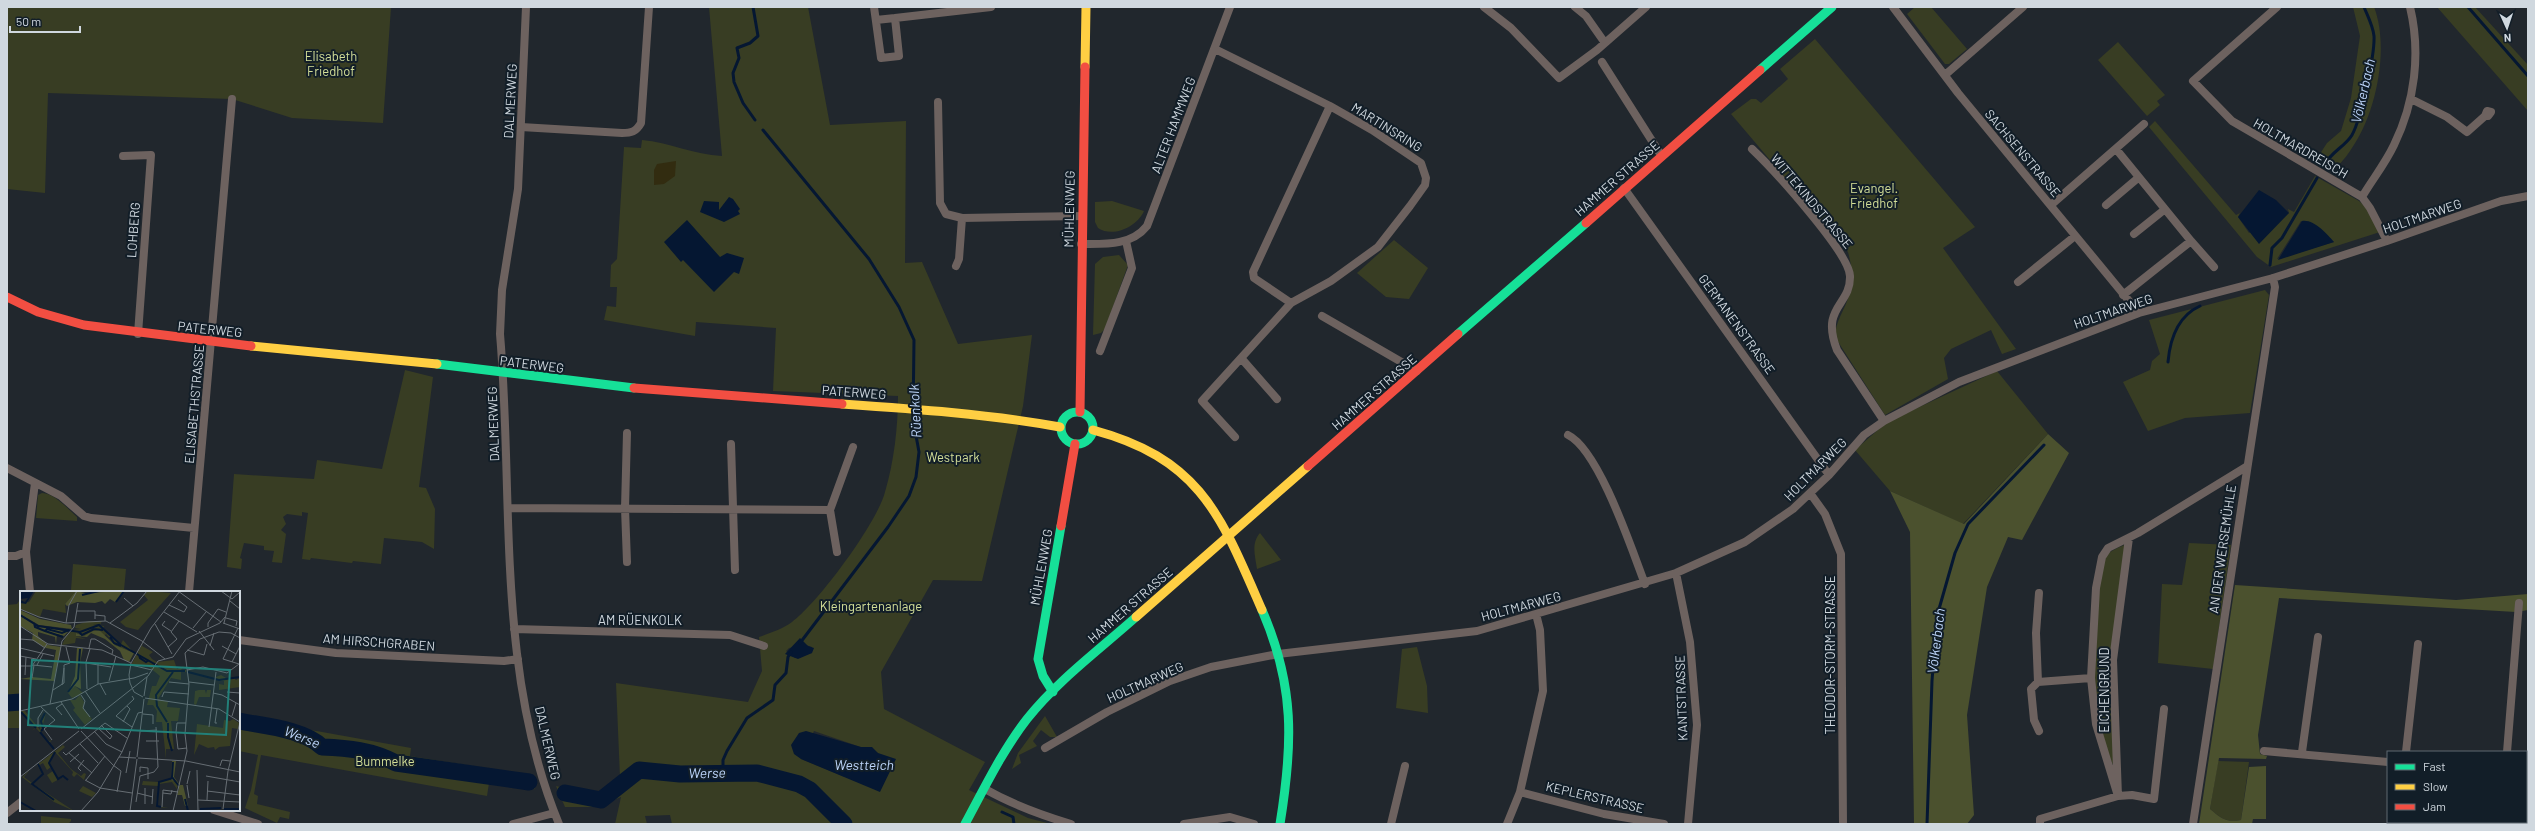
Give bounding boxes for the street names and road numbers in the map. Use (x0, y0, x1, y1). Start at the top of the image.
street label: DALMERWEG (500, 63, 520, 139)
street label: ALTER HAMMWEG (1147, 74, 1199, 176)
street label: MARTINSRING (1349, 99, 1425, 155)
street label: SACHSENSTRASSE (1982, 106, 2064, 200)
street label: HOLTMARDREISCH (2251, 114, 2351, 182)
street label: HAMMER STRASSE (1571, 137, 1663, 219)
street label: WITTEKINDSTRASSE (1768, 150, 1856, 252)
street label: MÜHLENWEG (1060, 170, 1078, 248)
street label: HOLTMARWEG (2380, 195, 2464, 237)
street label: LOHBERG (123, 202, 143, 258)
street label: GERMANENSTRASSE (1695, 271, 1779, 377)
street label: HOLTMARWEG (2071, 290, 2155, 332)
street label: PATERWEG (177, 318, 243, 340)
street label: ELISABETHSTRASSE (181, 344, 207, 464)
street label: HAMMER STRASSE (1328, 351, 1420, 433)
street label: PATERWEG (499, 352, 565, 376)
street label: PATERWEG (821, 382, 887, 402)
street label: DALMERWEG (484, 386, 502, 462)
street label: HOLTMARWEG (1780, 434, 1850, 504)
street label: AN DER WERSEMÜHLE (2205, 484, 2239, 614)
street label: MÜHLENWEG (1026, 528, 1056, 606)
street label: HAMMER STRASSE (1084, 564, 1176, 646)
street label: THEODOR-STORM-STRASSE (1822, 575, 1838, 735)
street label: HOLTMARWEG (1479, 588, 1563, 624)
street label: AM RÜENKOLK (598, 612, 682, 628)
street label: AM HIRSCHGRABEN (322, 630, 436, 654)
street label: EICHENGRUND (2096, 647, 2112, 733)
street label: KANTSTRASSE (1672, 655, 1690, 741)
street label: HOLTMARWEG (1104, 658, 1186, 706)
street label: DALMERWEG (532, 705, 564, 781)
street label: KEPLERSTRASSE (1544, 778, 1646, 816)

